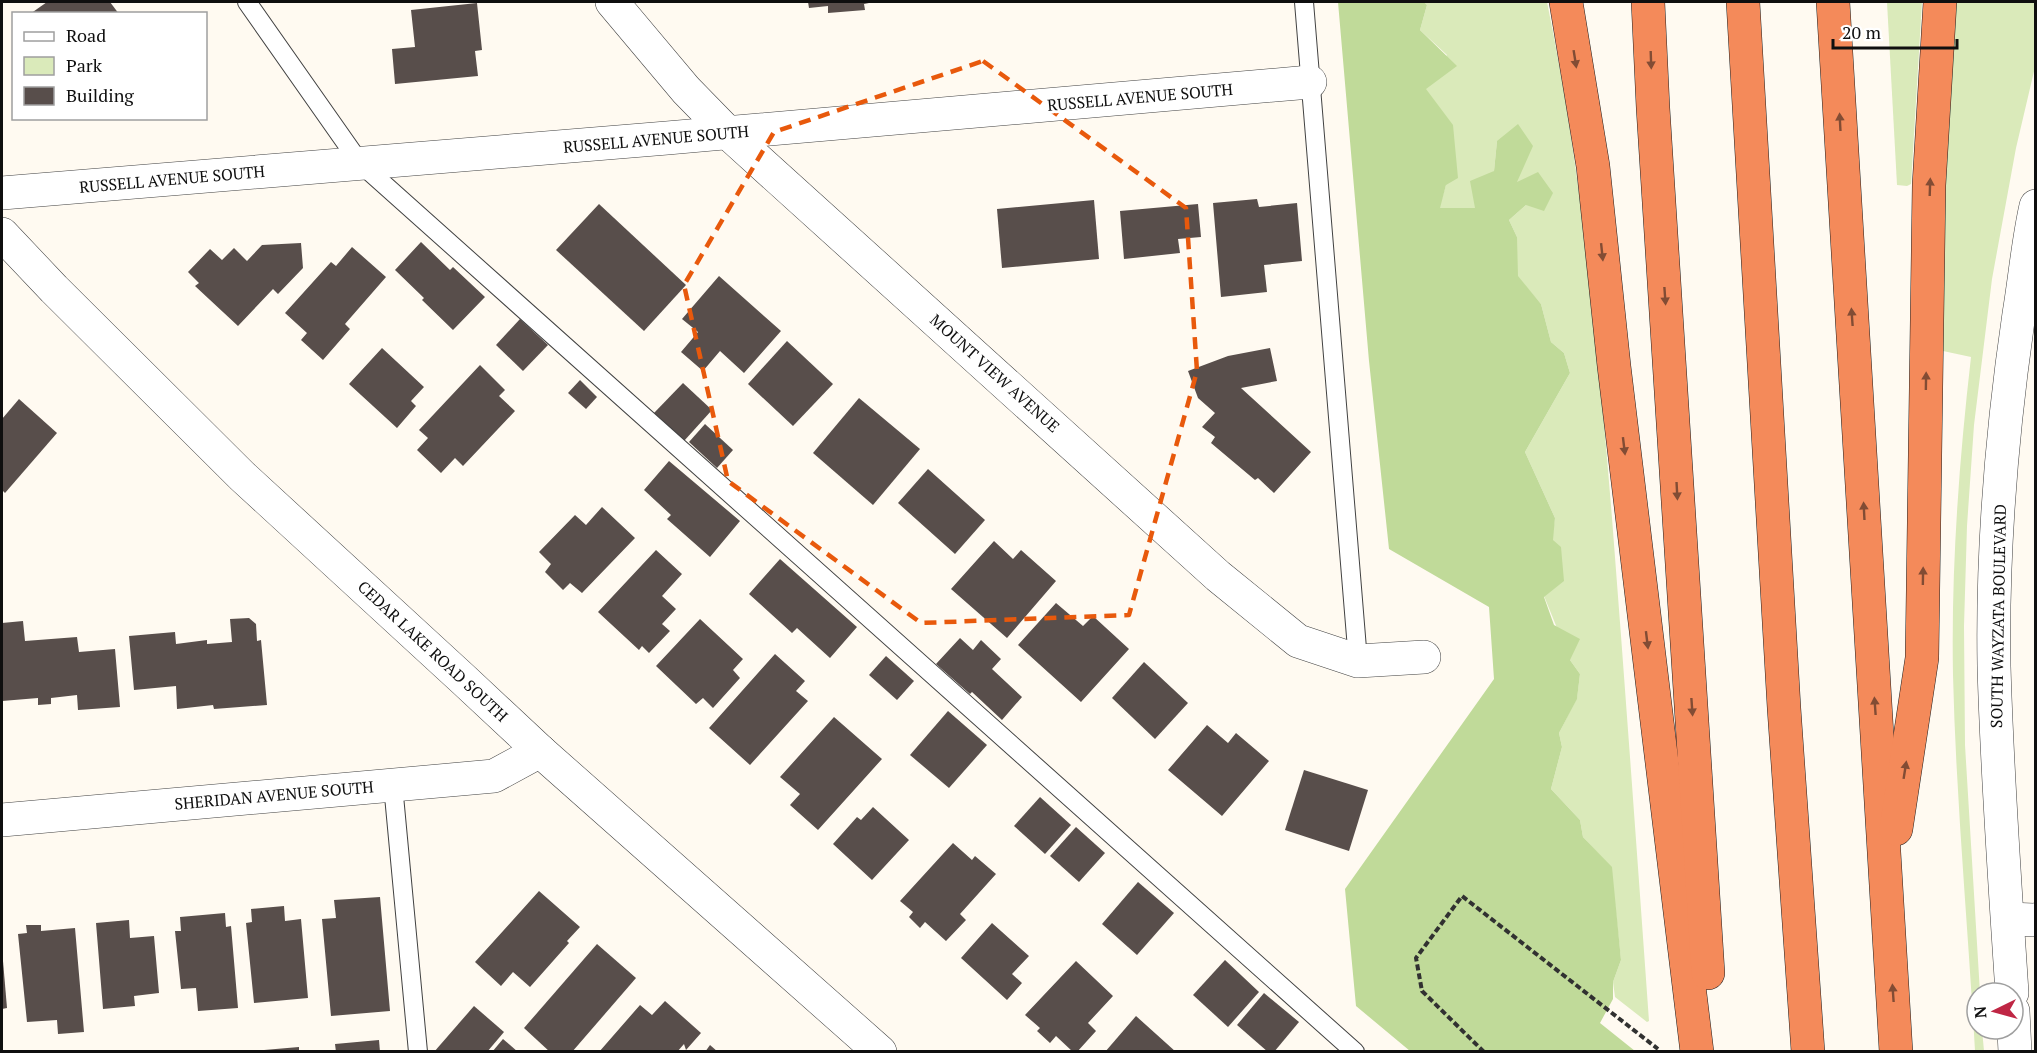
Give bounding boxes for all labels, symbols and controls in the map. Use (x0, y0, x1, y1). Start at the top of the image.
legend (12, 12, 207, 120)
scale bar (1833, 12, 1958, 50)
text: 20 m (1842, 20, 1882, 44)
text: Road (66, 23, 106, 47)
one-way arrow (1571, 50, 1580, 69)
one-way arrow (1646, 50, 1655, 69)
text: Park (66, 53, 103, 77)
street label: RUSSELL AVENUE SOUTH (1046, 78, 1234, 116)
text: Building (66, 83, 134, 107)
one-way arrow (1836, 113, 1845, 132)
street label: RUSSELL AVENUE SOUTH (562, 120, 750, 158)
street label: RUSSELL AVENUE SOUTH (78, 160, 266, 198)
one-way arrow (1925, 177, 1934, 196)
one-way arrow (1597, 243, 1607, 262)
one-way arrow (1660, 287, 1670, 306)
one-way arrow (1848, 307, 1857, 326)
street label: MOUNT VIEW AVENUE (925, 309, 1065, 437)
one-way arrow (1922, 372, 1931, 391)
one-way arrow (1619, 437, 1629, 456)
one-way arrow (1672, 482, 1682, 501)
one-way arrow (1860, 502, 1869, 521)
street label: SOUTH WAYZATA BOULEVARD (1985, 504, 2011, 728)
one-way arrow (1919, 567, 1928, 586)
street label: CEDAR LAKE ROAD SOUTH (353, 575, 513, 727)
one-way arrow (1642, 630, 1652, 649)
one-way arrow (1687, 697, 1696, 716)
one-way arrow (1870, 697, 1879, 716)
one-way arrow (1900, 761, 1909, 780)
street label: SHERIDAN AVENUE SOUTH (173, 775, 375, 815)
north arrow (1965, 981, 2025, 1041)
one-way arrow (1888, 984, 1897, 1003)
text: N (1969, 1005, 1992, 1019)

